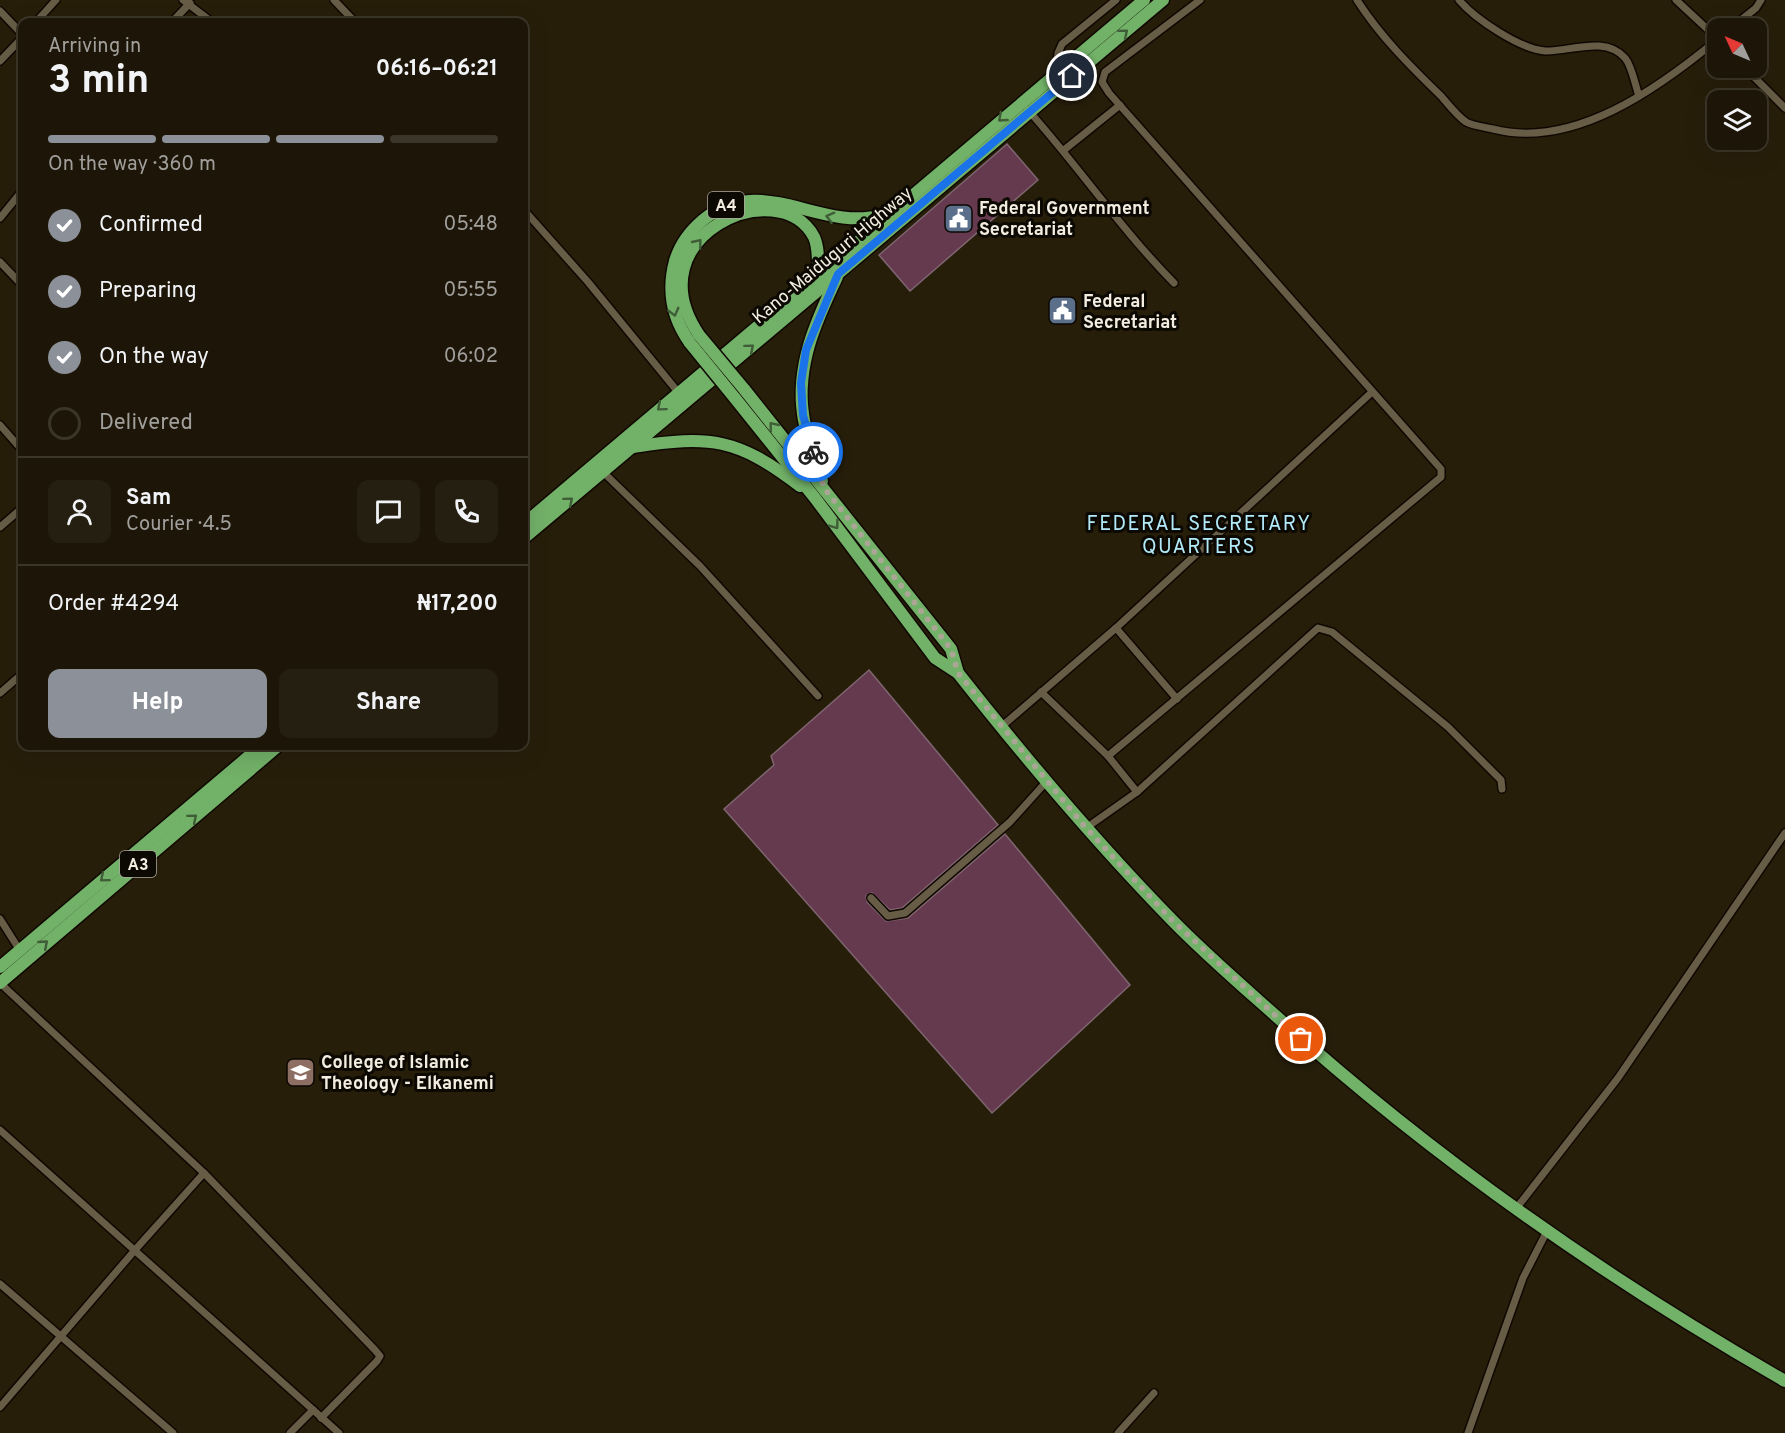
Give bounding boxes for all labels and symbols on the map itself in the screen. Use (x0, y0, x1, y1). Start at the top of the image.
north arrow (1707, 18, 1767, 78)
one-way arrow (1117, 29, 1128, 40)
pin (1046, 50, 1097, 101)
one-way arrow (998, 111, 1009, 122)
street label: Kano-Maiduguri Highway (748, 182, 918, 330)
road number: A4 (708, 192, 744, 218)
place label: Federal Government Secretariat (979, 198, 1149, 242)
public building icon: Federal Government Secretariat (942, 202, 974, 234)
one-way arrow (825, 211, 835, 224)
one-way arrow (691, 238, 702, 249)
place label: Federal Secretariat (1083, 291, 1177, 335)
public building icon: Federal Secretariat (1046, 295, 1078, 327)
one-way arrow (667, 307, 680, 317)
one-way arrow (743, 344, 754, 355)
one-way arrow (657, 400, 668, 411)
one-way arrow (770, 422, 781, 433)
courier (783, 422, 843, 482)
one-way arrow (562, 497, 573, 508)
district label: FEDERAL SECRETARY QUARTERS (1086, 512, 1312, 561)
one-way arrow (828, 519, 839, 530)
one-way arrow (186, 814, 197, 825)
road number: A3 (120, 851, 156, 877)
one-way arrow (100, 871, 111, 882)
one-way arrow (37, 940, 48, 951)
pin (1275, 1013, 1326, 1064)
place label: College of Islamic Theology - Elkanemi (321, 1052, 494, 1096)
school or university icon: College of Islamic Theology - Elkanemi (284, 1056, 316, 1088)

